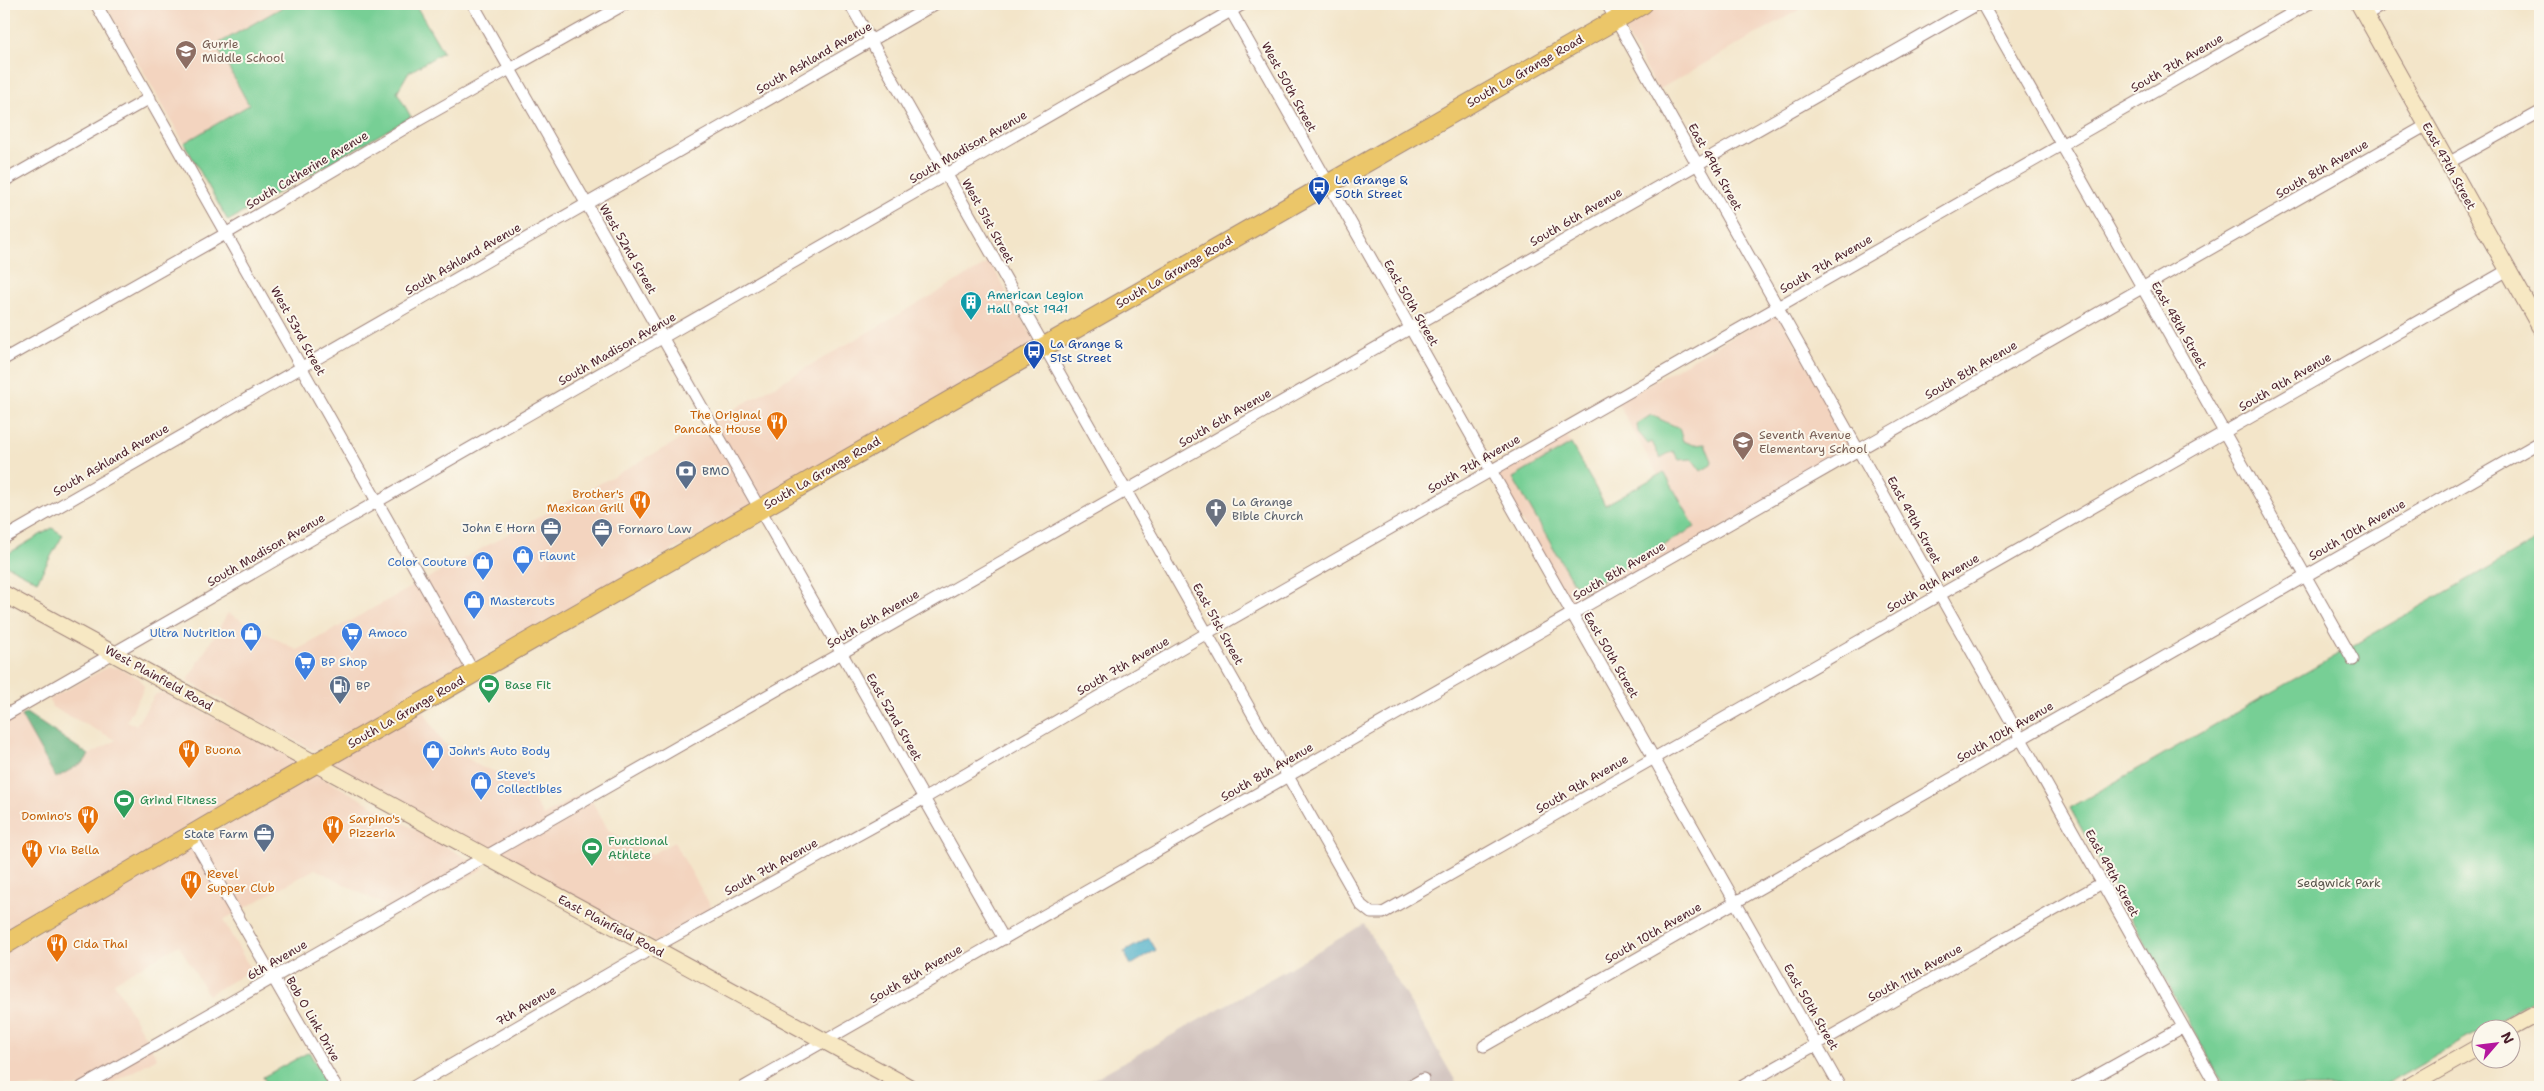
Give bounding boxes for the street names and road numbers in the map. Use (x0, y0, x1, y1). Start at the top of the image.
street label: South Ashland Avenue (753, 18, 875, 98)
street label: South 7th Avenue (2128, 30, 2226, 96)
street label: South La Grange Road (1464, 31, 1587, 111)
street label: West 50th Street (1258, 39, 1320, 135)
street label: South Madison Avenue (906, 107, 1030, 187)
street label: East 47th Street (2418, 119, 2480, 213)
street label: East 49th Street (1684, 120, 1746, 214)
street label: South Catherine Avenue (243, 127, 371, 213)
street label: South 8th Avenue (2273, 136, 2371, 202)
street label: West 51st Street (958, 176, 1018, 266)
street label: South 6th Avenue (1527, 184, 1625, 250)
street label: West 52nd Street (596, 201, 660, 297)
street label: South Ashland Avenue (402, 219, 524, 299)
street label: South 7th Avenue (1777, 231, 1875, 297)
street label: South La Grange Road (1113, 232, 1236, 312)
street label: East 50th Street (1380, 257, 1442, 349)
street label: East 48th Street (2148, 279, 2210, 371)
street label: West 53rd Street (267, 283, 329, 379)
street label: South Madison Avenue (555, 309, 679, 389)
street label: South 8th Avenue (1922, 337, 2020, 403)
street label: South 9th Avenue (2236, 349, 2334, 415)
street label: South 6th Avenue (1176, 385, 1274, 451)
street label: South Ashland Avenue (50, 420, 172, 500)
street label: South 7th Avenue (1425, 431, 1523, 497)
street label: South La Grange Road (761, 433, 884, 513)
street label: East 49th Street (1883, 473, 1945, 567)
street label: South 10th Avenue (2306, 496, 2409, 564)
street label: South Madison Avenue (204, 510, 328, 590)
street label: South 8th Avenue (1570, 538, 1668, 604)
street label: South 9th Avenue (1884, 550, 1982, 616)
street label: East 51st Street (1189, 580, 1247, 668)
street label: South 6th Avenue (824, 586, 922, 652)
street label: East 50th Street (1580, 609, 1642, 701)
street label: South 7th Avenue (1074, 633, 1172, 699)
street label: West Plainfield Road (102, 642, 216, 715)
street label: East 52nd Street (862, 670, 926, 764)
street label: South La Grange Road (345, 672, 468, 752)
street label: South 10th Avenue (1954, 698, 2057, 766)
street label: South 8th Avenue (1218, 739, 1316, 805)
street label: South 9th Avenue (1533, 751, 1631, 817)
street label: East 49th Street (2081, 826, 2143, 920)
street label: South 7th Avenue (721, 835, 821, 899)
street label: East Plainfield Road (555, 891, 667, 961)
street label: South 10th Avenue (1602, 899, 1705, 967)
street label: 6th Avenue (244, 936, 310, 984)
street label: South 11th Avenue (1865, 940, 1965, 1006)
street label: South 8th Avenue (867, 941, 965, 1007)
street label: East 50th Street (1780, 961, 1842, 1053)
street label: Bob O Link Drive (282, 974, 344, 1064)
street label: 7th Avenue (493, 982, 559, 1030)

